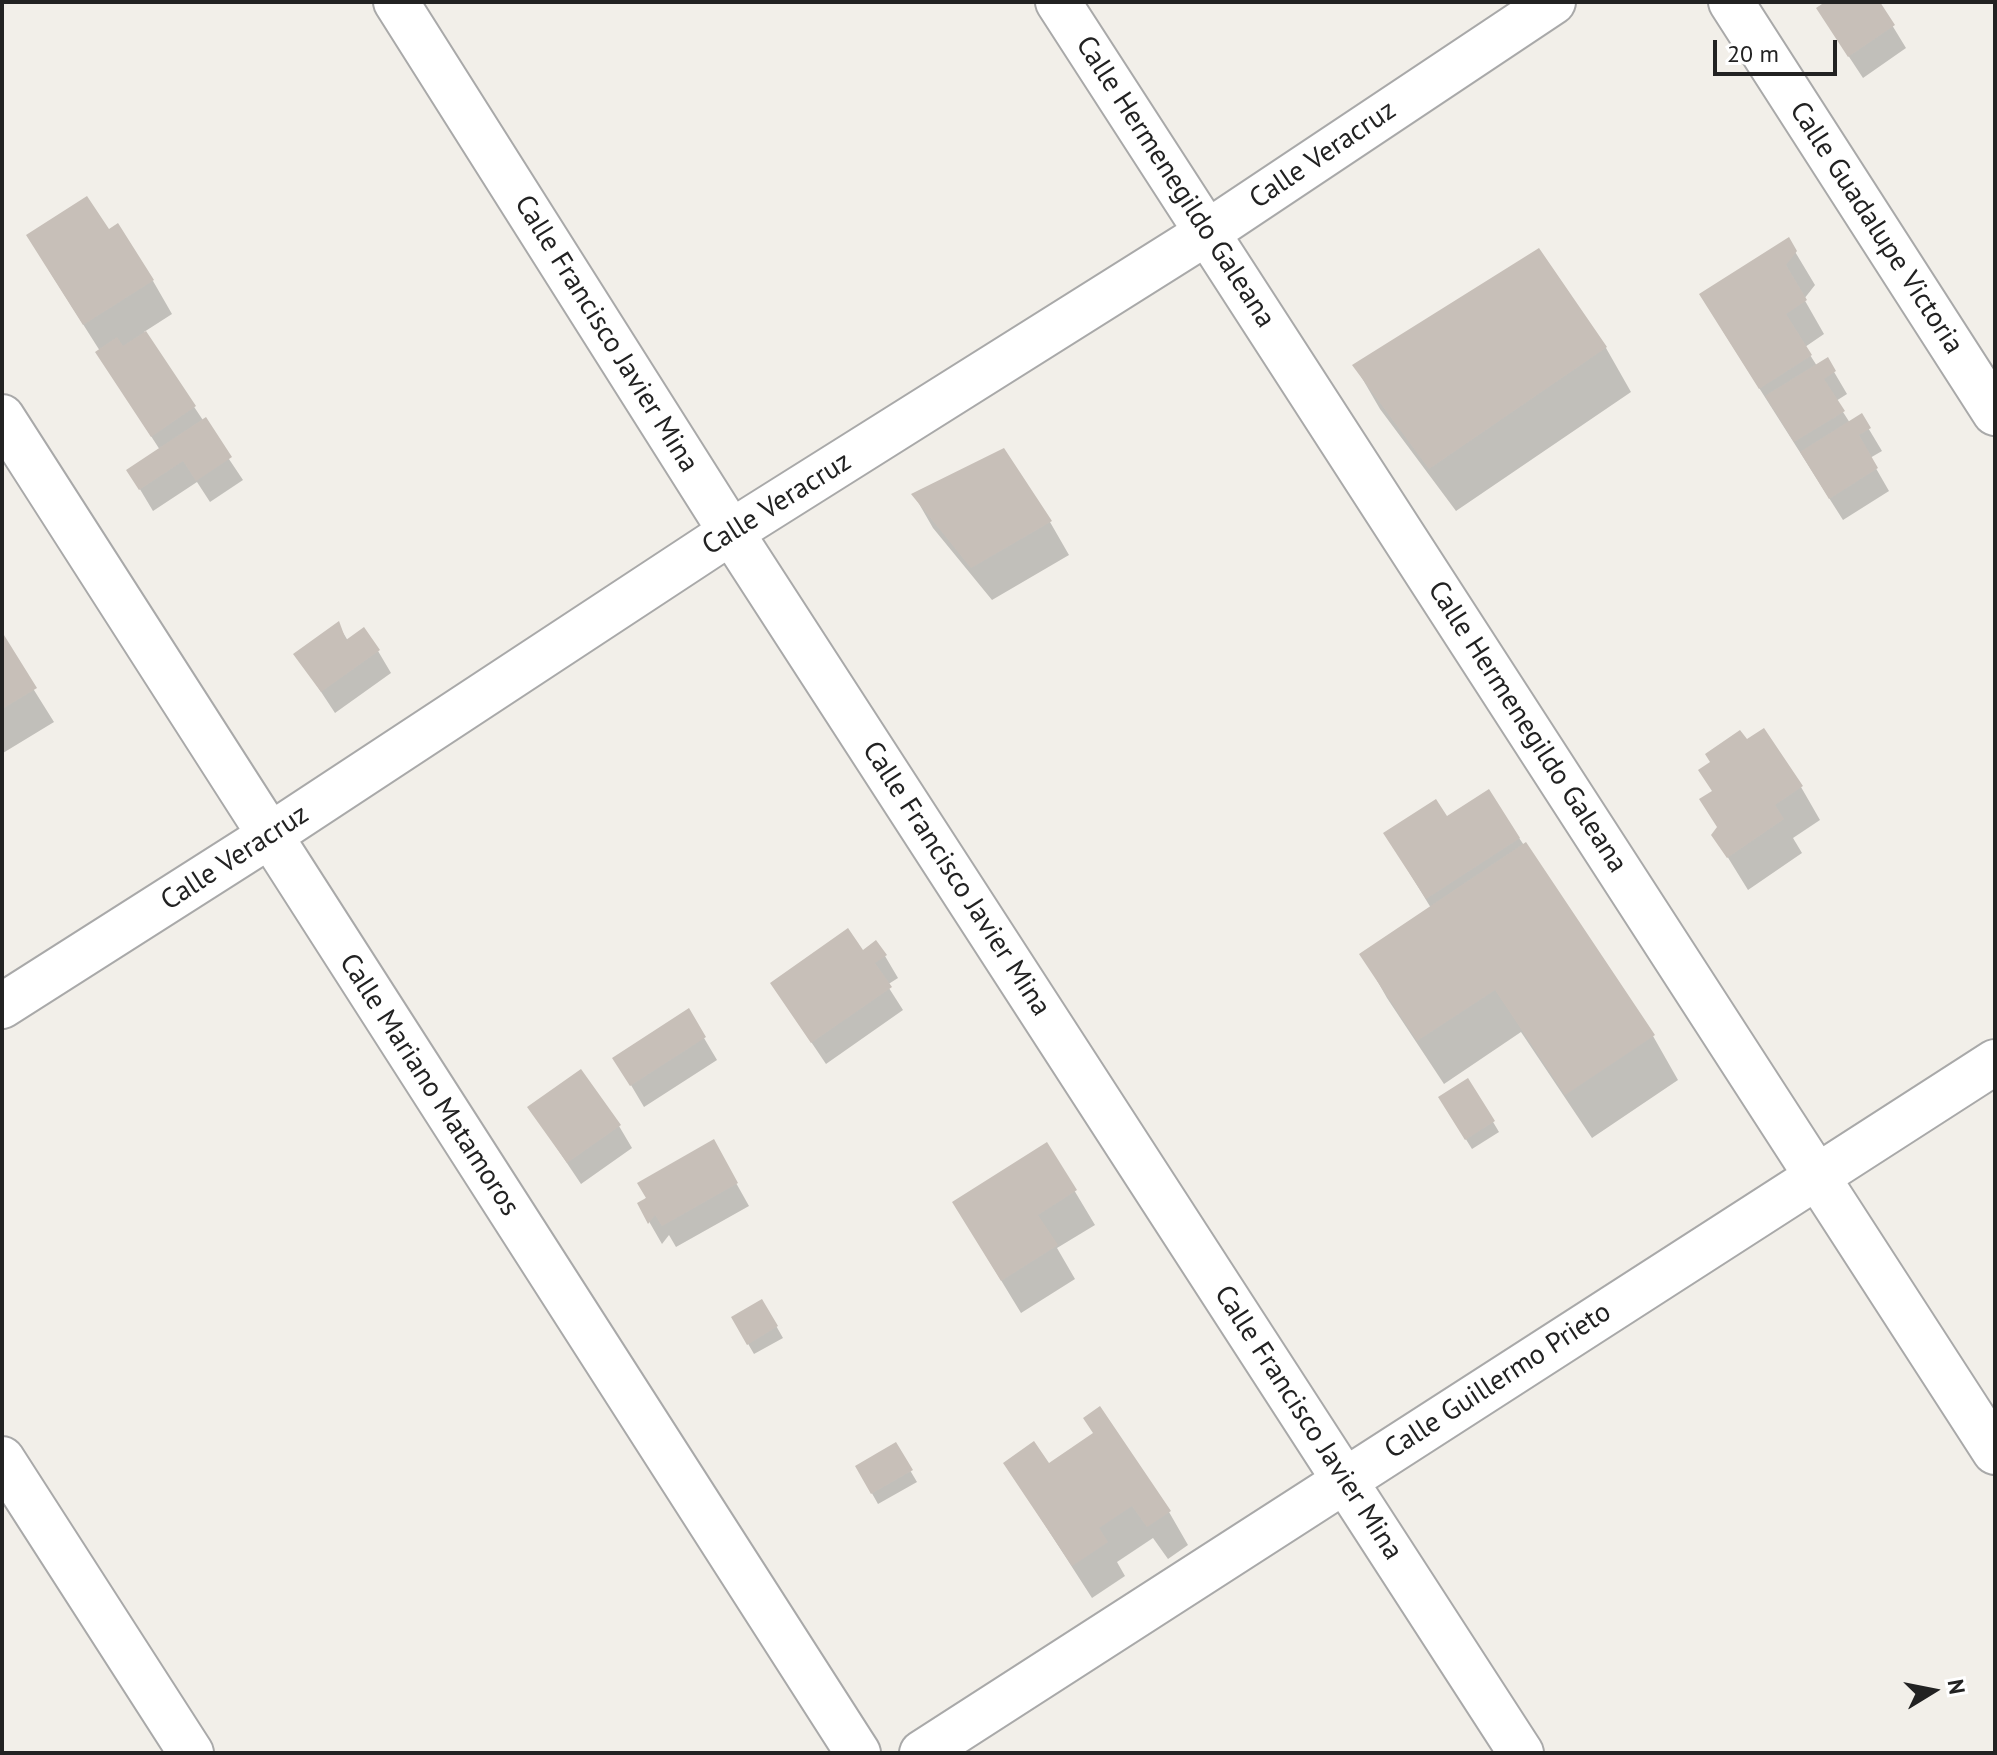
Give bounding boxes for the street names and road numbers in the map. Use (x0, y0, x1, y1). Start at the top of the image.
street label: Calle Hermenegildo Galeana (1068, 30, 1282, 334)
street label: Calle Veracruz (1244, 94, 1402, 216)
street label: Calle Guadalupe Victoria (1782, 96, 1970, 360)
street label: Calle Francisco Javier Mina (507, 189, 705, 479)
street label: Calle Veracruz (696, 445, 858, 563)
street label: Calle Hermenegildo Galeana (1420, 575, 1634, 879)
street label: Calle Francisco Javier Mina (855, 736, 1057, 1022)
street label: Calle Veracruz (155, 798, 315, 918)
street label: Calle Mariano Matamoros (332, 948, 526, 1222)
street label: Calle Francisco Javier Mina (1207, 1280, 1409, 1566)
street label: Calle Guillermo Prieto (1379, 1295, 1617, 1467)

